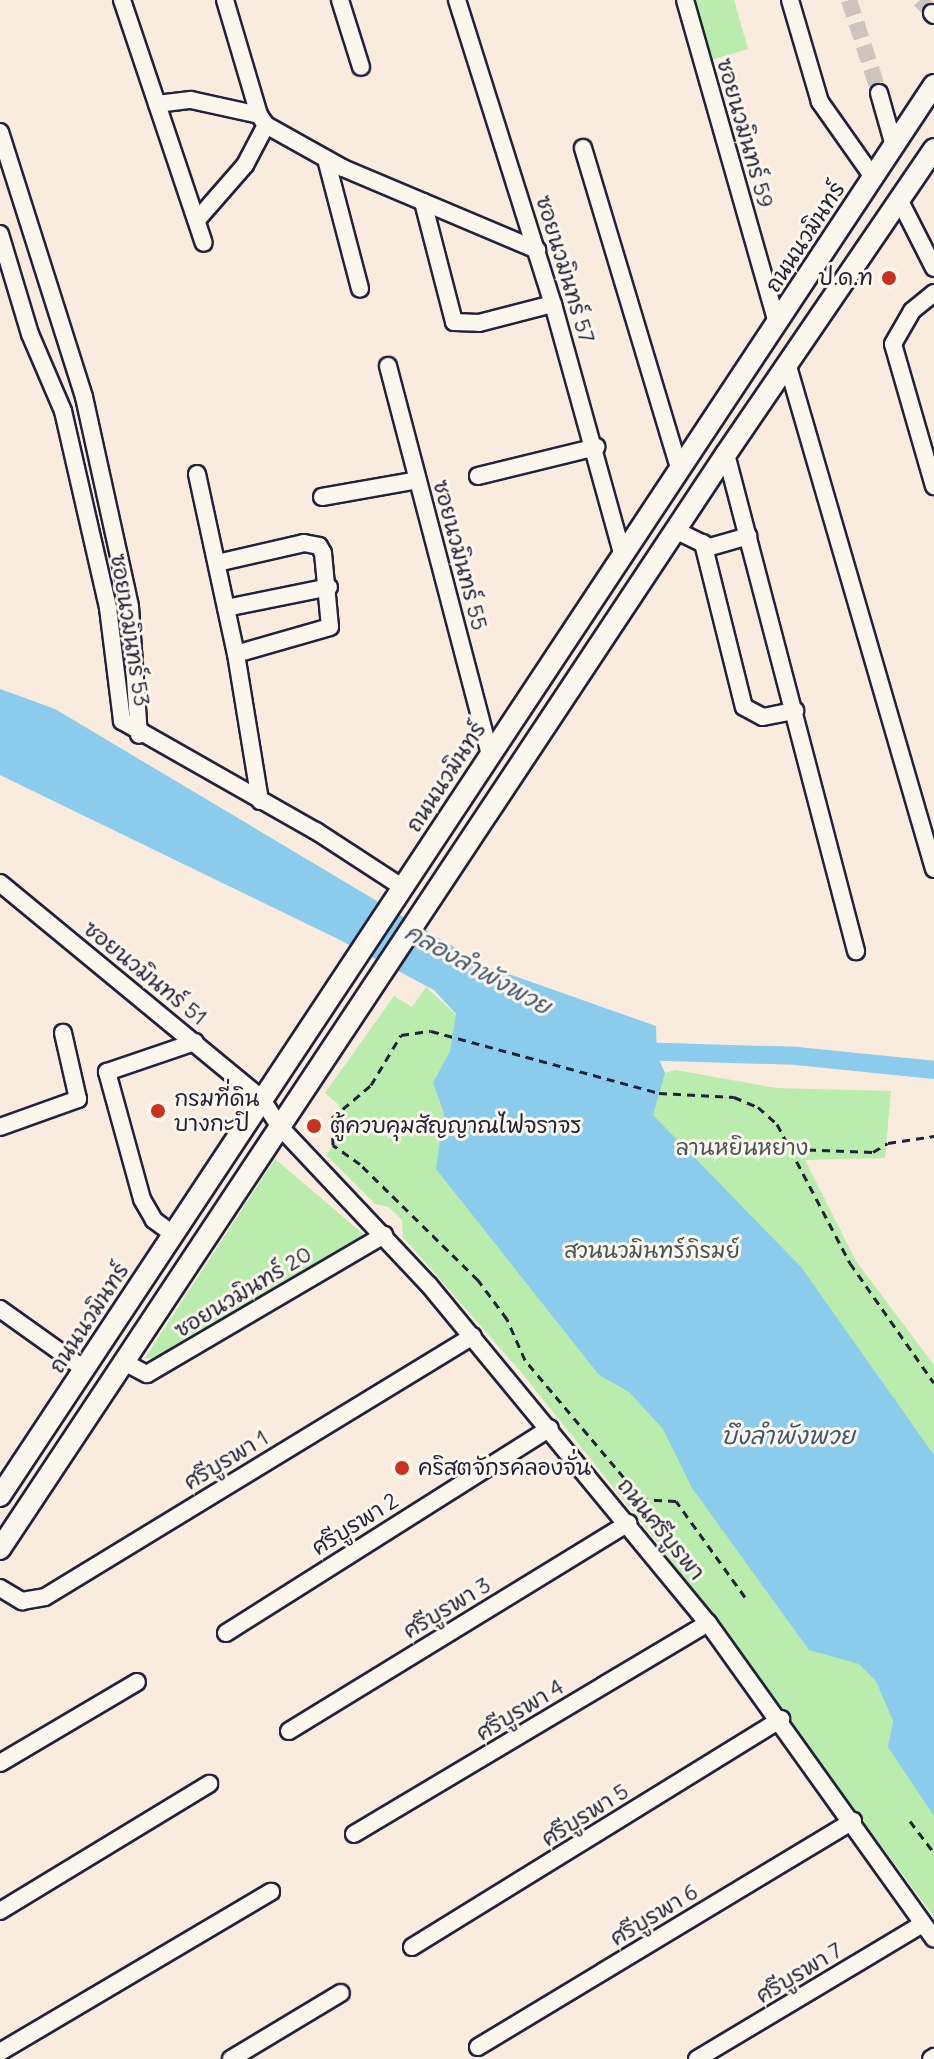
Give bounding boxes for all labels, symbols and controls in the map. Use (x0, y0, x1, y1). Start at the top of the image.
street label: ซอยนวมินทร์ 59 (711, 55, 779, 211)
street label: ถนนนวมินทร์ (760, 177, 850, 297)
street label: ซอยนวมินทร์ 57 (530, 192, 600, 346)
place label: ป.ด.ท (818, 265, 873, 291)
marker: ป.ด.ท (880, 269, 898, 287)
street label: ซอยนวมินทร์ 55 (427, 477, 493, 633)
street label: ซอยนวมินทร์ 53 (105, 552, 155, 708)
street label: ถนนนวมินทร์ (401, 717, 491, 837)
street label: ซอยนวมินทร์ 51 (78, 915, 212, 1031)
water label: คลองลำพังพวย (400, 917, 556, 1021)
place label: กรมที่ดิน บางกะปิ (174, 1085, 259, 1136)
marker: กรมที่ดิน บางกะปิ (149, 1102, 167, 1120)
place label: ตู้ควบคุมสัญญาณไฟจราจร (330, 1113, 582, 1139)
marker: ตู้ควบคุมสัญญาณไฟจราจร (305, 1117, 323, 1135)
park label: ลานหยินหยาง (676, 1135, 808, 1161)
park label: สวนนวมินทร์ภิรมย์ (564, 1238, 740, 1264)
street label: ซอยนวมินทร์ 20 (169, 1241, 317, 1343)
street label: ถนนนวมินทร์ (44, 1258, 134, 1378)
water label: บึงลำพังพวย (721, 1422, 855, 1450)
street label: ศรีบูรพา 1 (179, 1425, 273, 1495)
place label: คริสตจักรคลองจั่น (418, 1455, 591, 1481)
marker: คริสตจักรคลองจั่น (393, 1459, 411, 1477)
street label: ถนนศรีบูรพา (612, 1473, 710, 1585)
street label: ศรีบูรพา 2 (307, 1487, 403, 1561)
street label: ศรีบูรพา 3 (399, 1572, 495, 1644)
street label: ศรีบูรพา 4 (471, 1674, 569, 1746)
street label: ศรีบูรพา 5 (537, 1778, 633, 1852)
street label: ศรีบูรพา 6 (605, 1879, 703, 1951)
street label: ศรีบูรพา 7 (751, 1937, 847, 2009)

